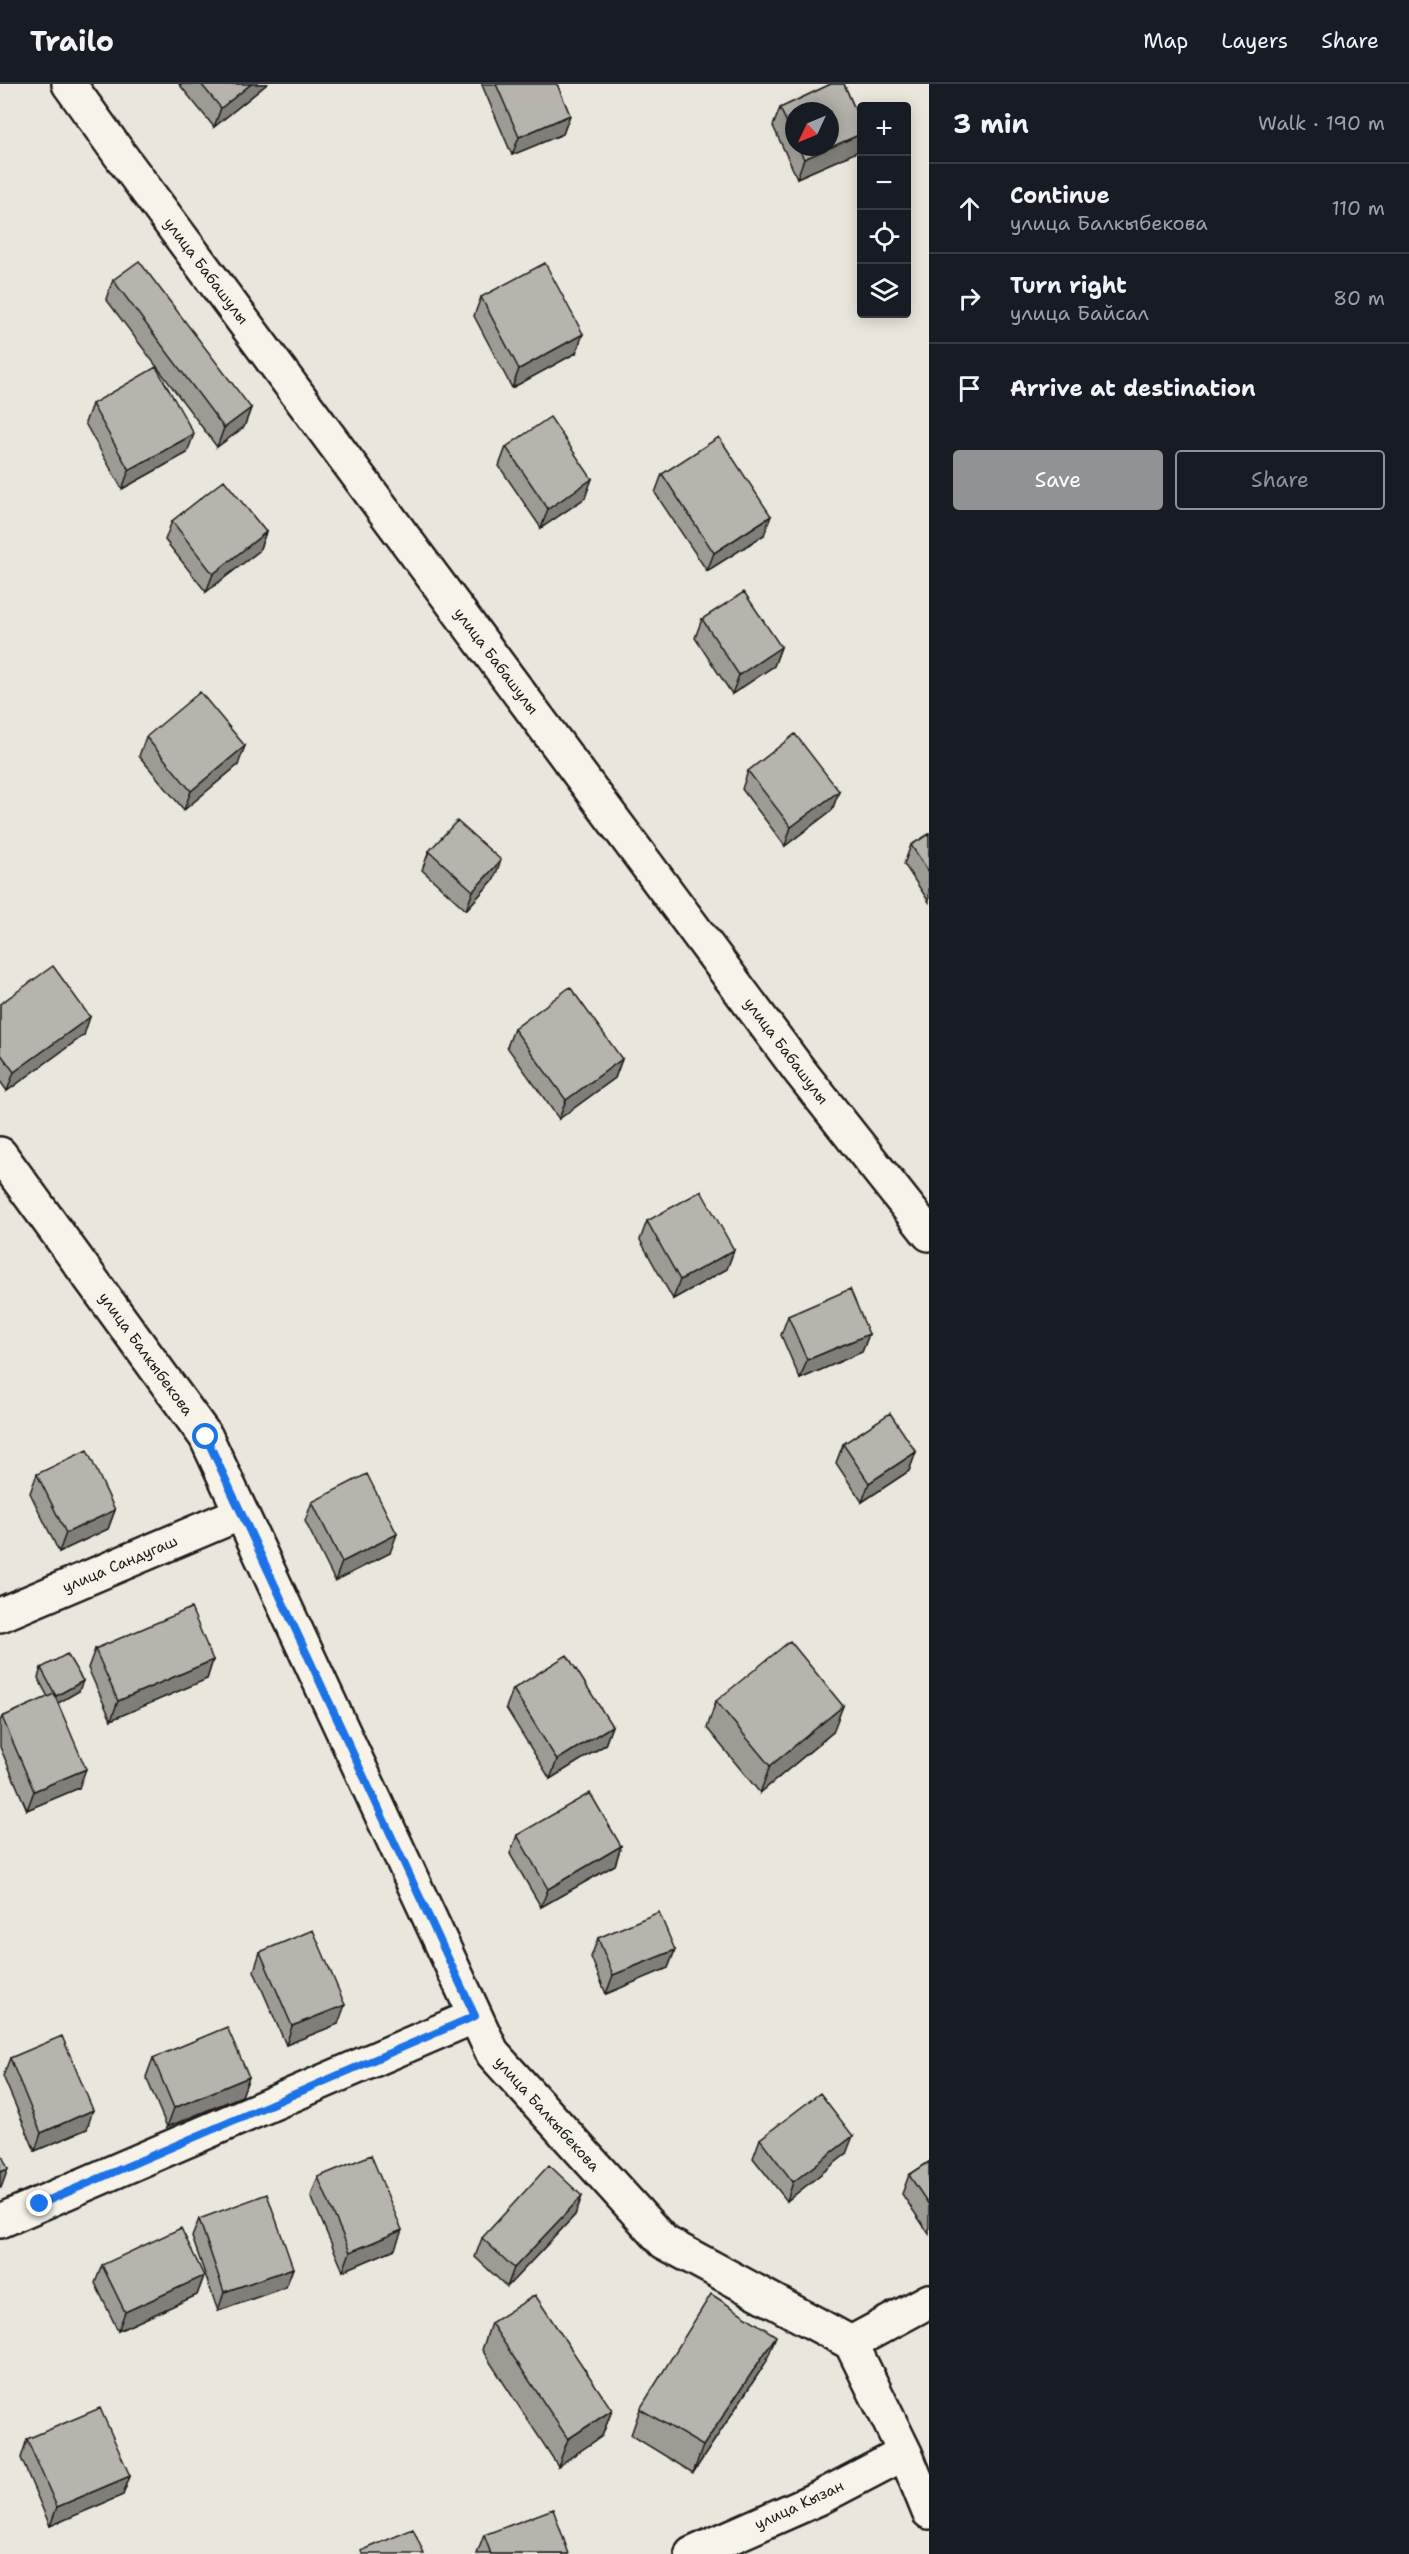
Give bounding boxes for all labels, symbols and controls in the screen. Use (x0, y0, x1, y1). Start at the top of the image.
text: Trailo (30, 22, 114, 60)
text: Map (1143, 27, 1188, 55)
text: Layers (1221, 27, 1288, 55)
text: Share (1321, 27, 1379, 55)
north arrow (785, 102, 839, 156)
map controls (857, 102, 911, 318)
button: + (857, 102, 911, 156)
text: 3 min (953, 106, 1029, 141)
text: Walk · 190 m (1258, 110, 1385, 136)
button: − (857, 156, 911, 210)
text: Continue (1010, 181, 1110, 210)
icon: ahead (953, 192, 986, 225)
text: 110 m (1331, 195, 1385, 221)
button: locate (857, 210, 911, 264)
text: улица Балкыбекова (1010, 210, 1208, 236)
street label: улица Бабашулы (159, 214, 253, 328)
button: layers (857, 264, 911, 318)
text: Turn right (1010, 271, 1127, 300)
icon: right (953, 282, 986, 315)
text: 80 m (1333, 285, 1385, 311)
text: улица Байсал (1010, 300, 1149, 326)
icon: arrive (953, 372, 986, 405)
text: Arrive at destination (1010, 374, 1256, 403)
button: Save (953, 450, 1163, 510)
button: Share (1175, 450, 1385, 510)
street label: улица Бабашулы (449, 604, 543, 718)
street label: улица Бабашулы (739, 994, 833, 1108)
street label: улица Балкыбекова (94, 1288, 198, 1420)
route start (192, 1423, 218, 1449)
street label: улица Сандугаш (59, 1531, 181, 1597)
street label: улица Балкыбекова (490, 2052, 604, 2176)
route end (26, 2190, 52, 2216)
street label: улица Кызан (751, 2476, 847, 2534)

